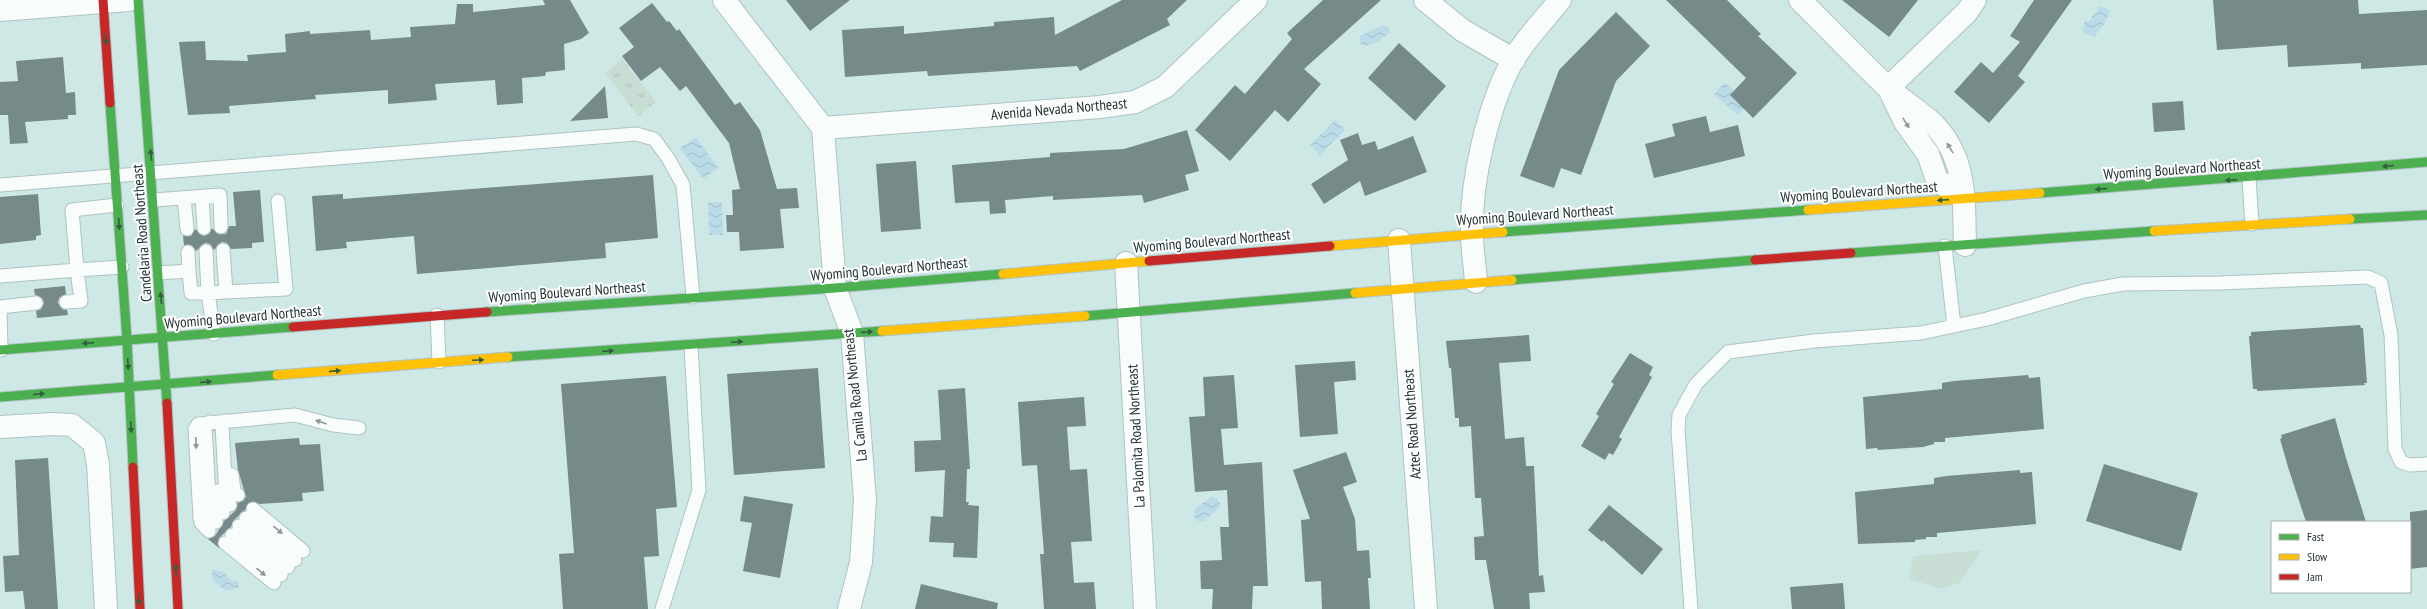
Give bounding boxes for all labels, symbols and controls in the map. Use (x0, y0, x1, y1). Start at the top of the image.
one-way arrow (102, 33, 109, 45)
street label: Avenida Nevada Northeast (990, 93, 1128, 124)
one-way arrow (1902, 117, 1909, 129)
one-way arrow (1947, 142, 1954, 154)
one-way arrow (147, 149, 154, 161)
street label: Wyoming Boulevard Northeast (2103, 154, 2261, 183)
one-way arrow (2382, 162, 2394, 169)
street label: Candelaria Road Northeast (127, 164, 156, 302)
one-way arrow (2225, 176, 2237, 183)
street label: Wyoming Boulevard Northeast (1780, 177, 1938, 206)
one-way arrow (2095, 185, 2107, 192)
one-way arrow (1937, 196, 1949, 203)
street label: Wyoming Boulevard Northeast (1456, 200, 1614, 229)
one-way arrow (115, 218, 122, 230)
street label: Wyoming Boulevard Northeast (1133, 224, 1291, 257)
street label: Wyoming Boulevard Northeast (810, 252, 968, 285)
street label: Wyoming Boulevard Northeast (488, 277, 646, 306)
one-way arrow (158, 292, 165, 304)
street label: Wyoming Boulevard Northeast (164, 300, 322, 333)
street label: La Camila Road Northeast (838, 328, 871, 462)
one-way arrow (861, 329, 873, 336)
one-way arrow (731, 339, 743, 346)
one-way arrow (82, 340, 94, 347)
one-way arrow (602, 348, 614, 355)
one-way arrow (472, 357, 485, 363)
one-way arrow (125, 358, 131, 371)
street label: La Palomita Road Northeast (1122, 364, 1149, 508)
one-way arrow (329, 368, 341, 374)
street label: Aztec Road Northeast (1398, 368, 1425, 480)
one-way arrow (200, 378, 212, 385)
one-way arrow (33, 391, 45, 398)
one-way arrow (314, 418, 326, 424)
one-way arrow (128, 421, 134, 434)
one-way arrow (193, 437, 200, 449)
legend (2271, 521, 2411, 593)
one-way arrow (273, 525, 282, 534)
text: Fast (2307, 529, 2325, 544)
text: Slow (2307, 549, 2328, 564)
one-way arrow (172, 564, 179, 576)
one-way arrow (255, 568, 266, 577)
text: Jam (2306, 569, 2323, 584)
one-way arrow (136, 593, 143, 605)

